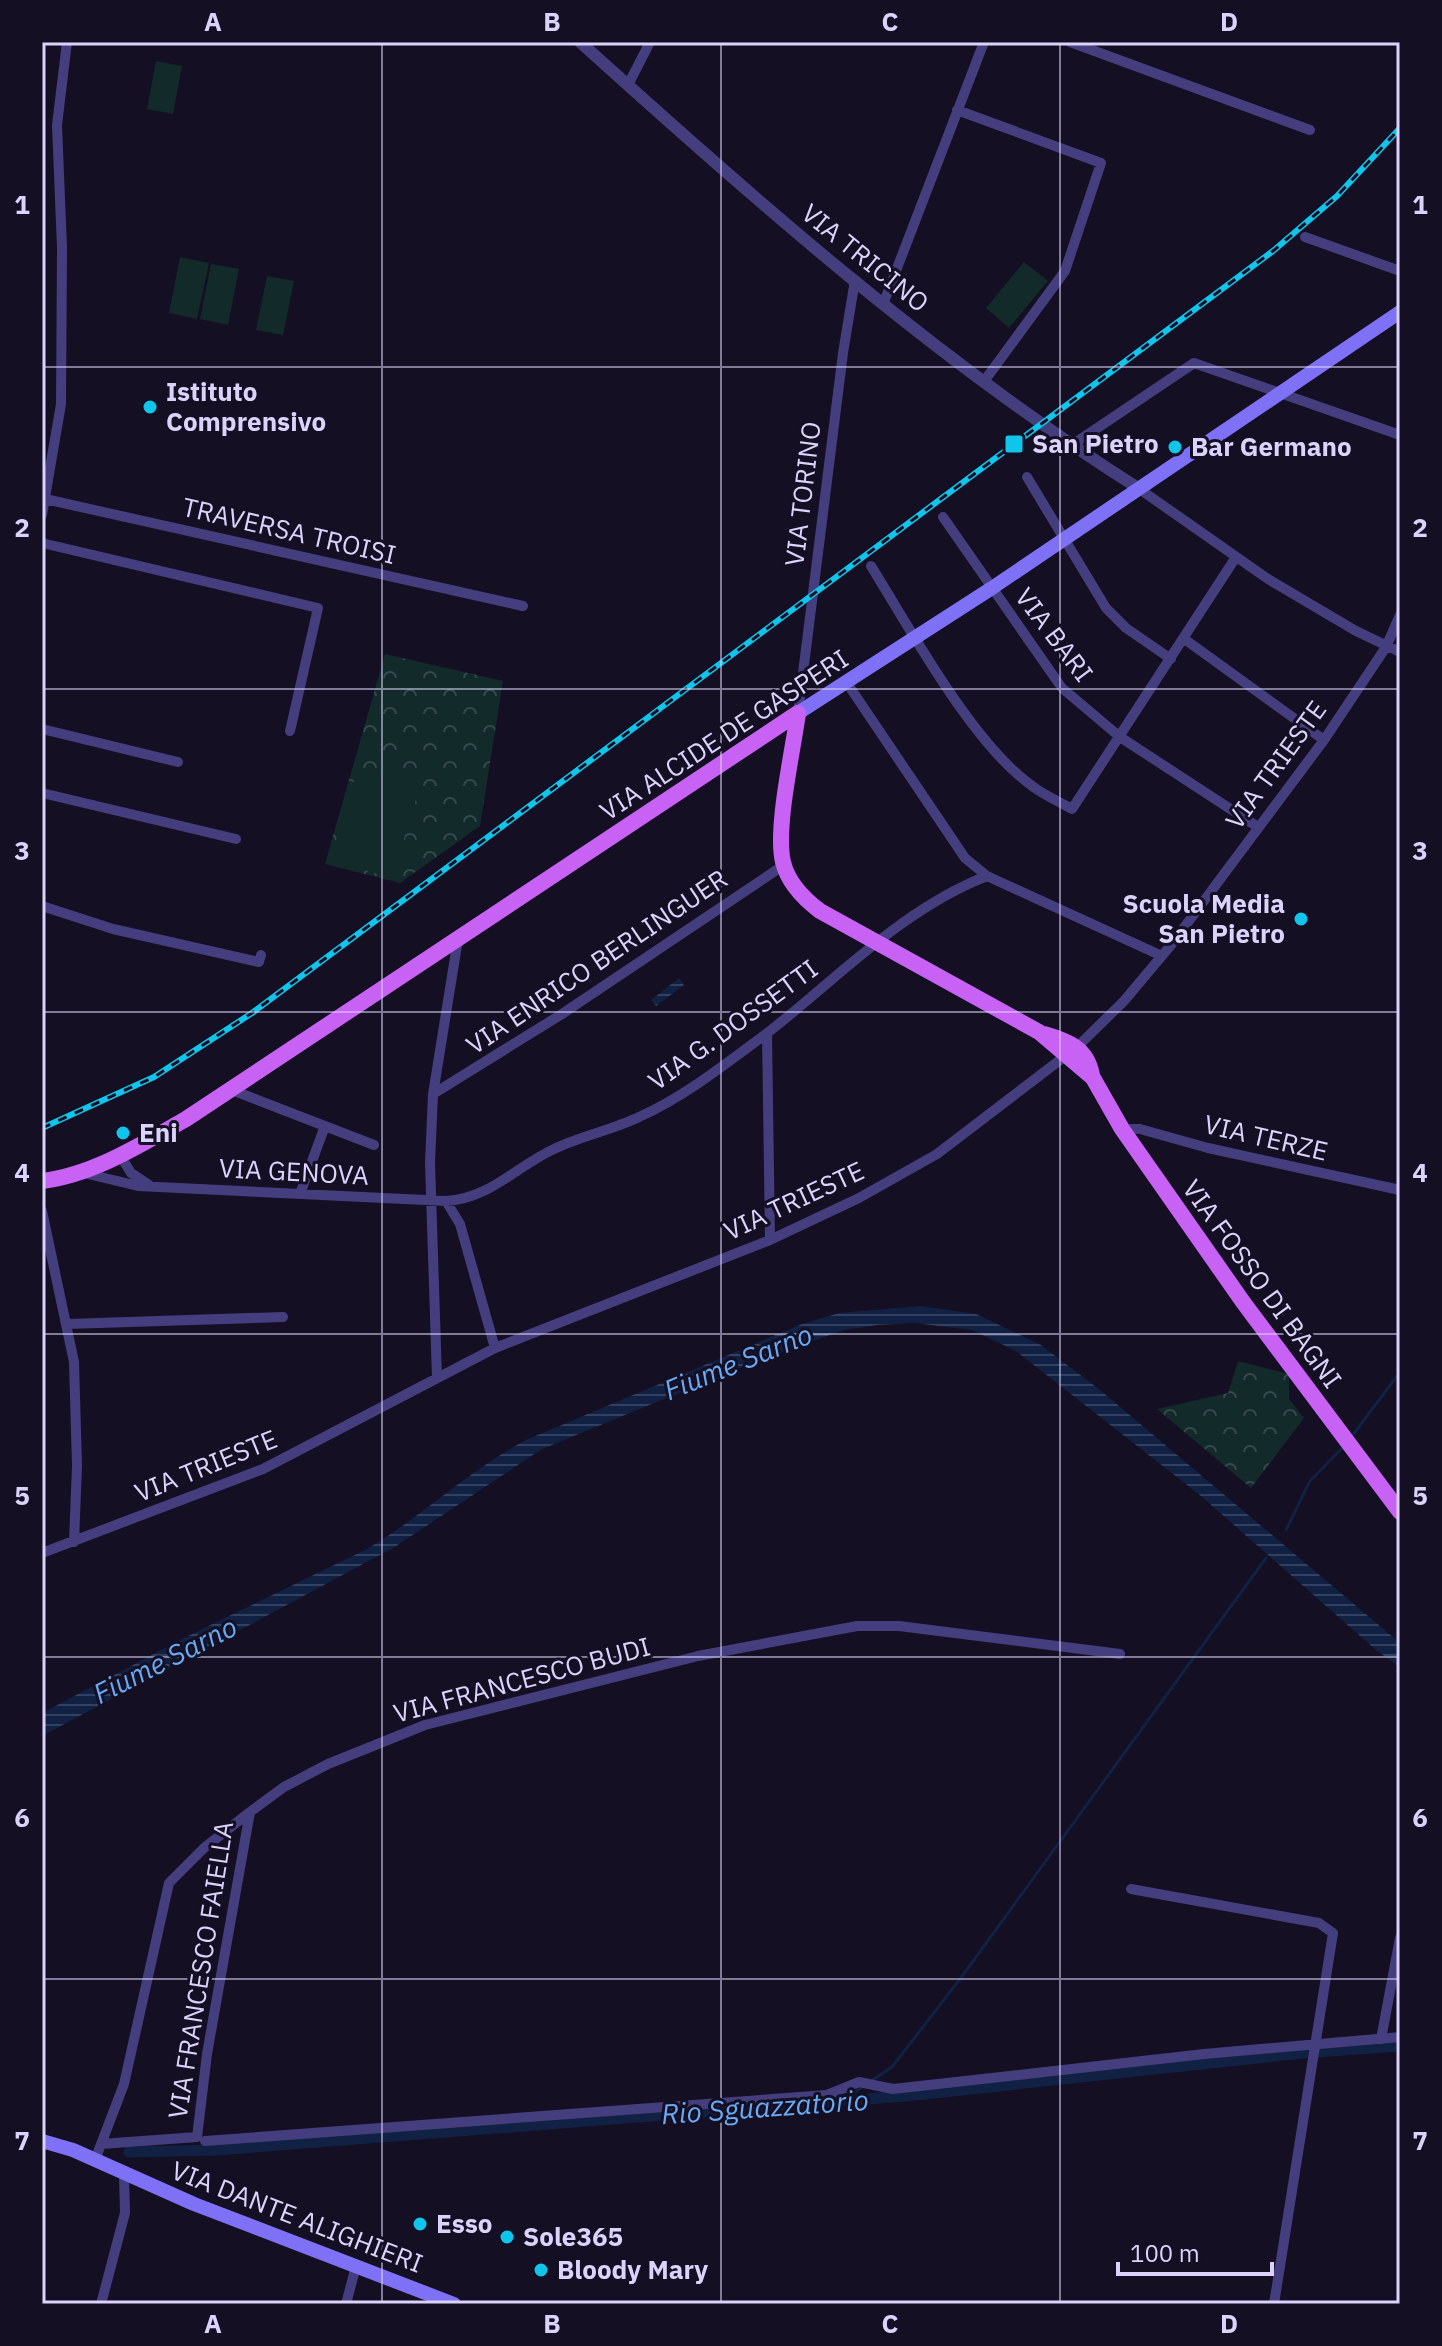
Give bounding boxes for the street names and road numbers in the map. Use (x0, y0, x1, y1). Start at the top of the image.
street label: VIA TRICINO (795, 195, 936, 319)
street label: VIA TORINO (776, 420, 828, 568)
street label: TRAVERSA TROISI (179, 489, 399, 571)
street label: VIA BARI (1008, 580, 1101, 688)
street label: VIA ALCIDE DE GASPERI (593, 641, 854, 827)
street label: VIA TRIESTE (1217, 693, 1333, 835)
street label: VIA ENRICO BERLINGUER (459, 861, 734, 1061)
street label: VIA G. DOSSETTI (641, 951, 824, 1097)
street label: VIA TERZE (1201, 1106, 1331, 1168)
street label: VIA GENOVA (218, 1150, 370, 1192)
street label: VIA TRIESTE (718, 1153, 869, 1247)
street label: VIA FOSSO DI BAGNI (1176, 1172, 1350, 1394)
street label: VIA TRIESTE (129, 1421, 282, 1509)
street label: VIA FRANCESCO BUDI (390, 1628, 654, 1730)
street label: VIA FRANCESCO FAIELLA (160, 1818, 240, 2121)
street label: VIA DANTE ALIGHIERI (167, 2152, 428, 2280)

